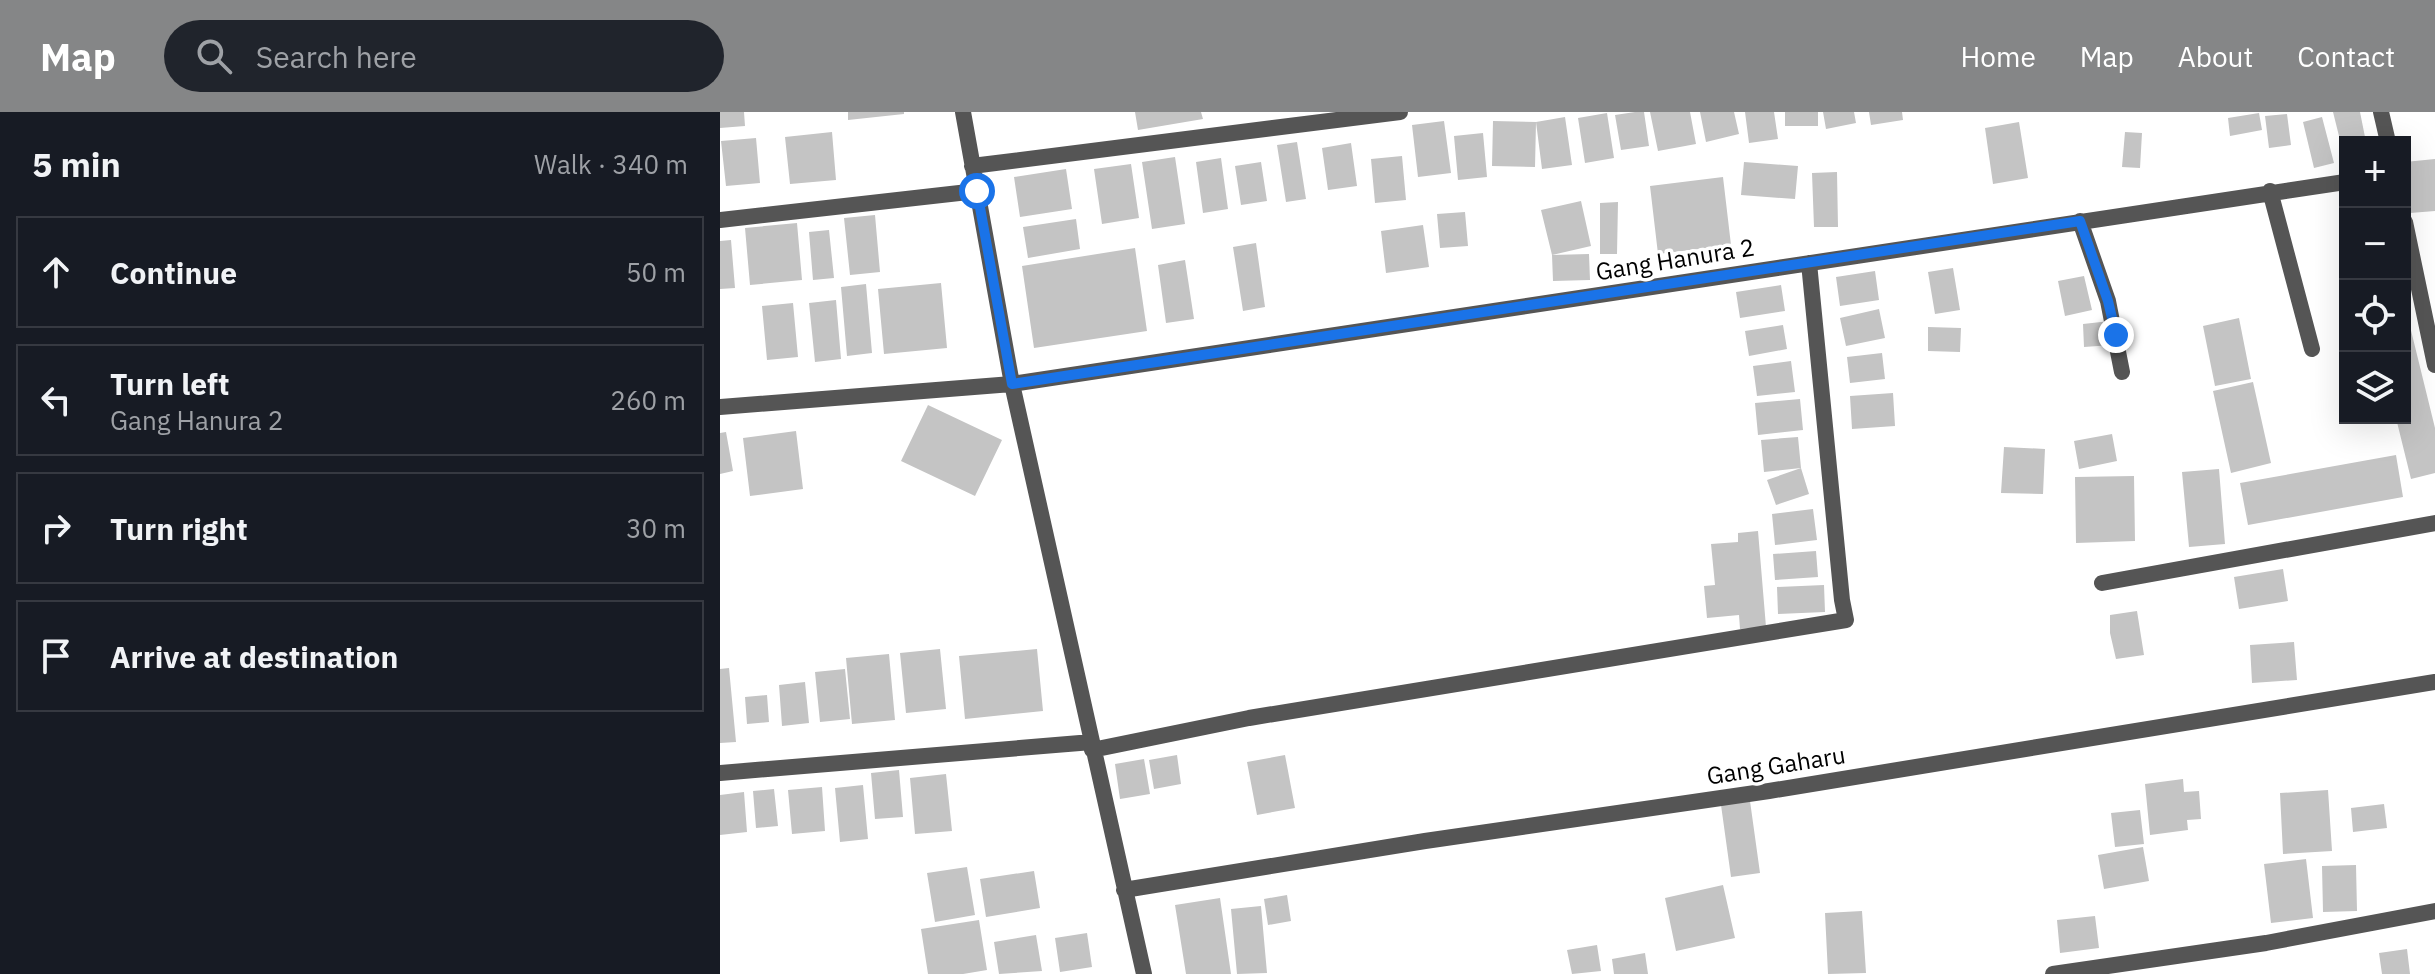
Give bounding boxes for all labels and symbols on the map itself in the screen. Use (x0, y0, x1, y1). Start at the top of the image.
route start (959, 173, 995, 209)
street label: Gang Hanura 2 (1593, 231, 1757, 287)
route end (2098, 317, 2134, 353)
street label: Gang Gaharu (1704, 738, 1848, 792)

